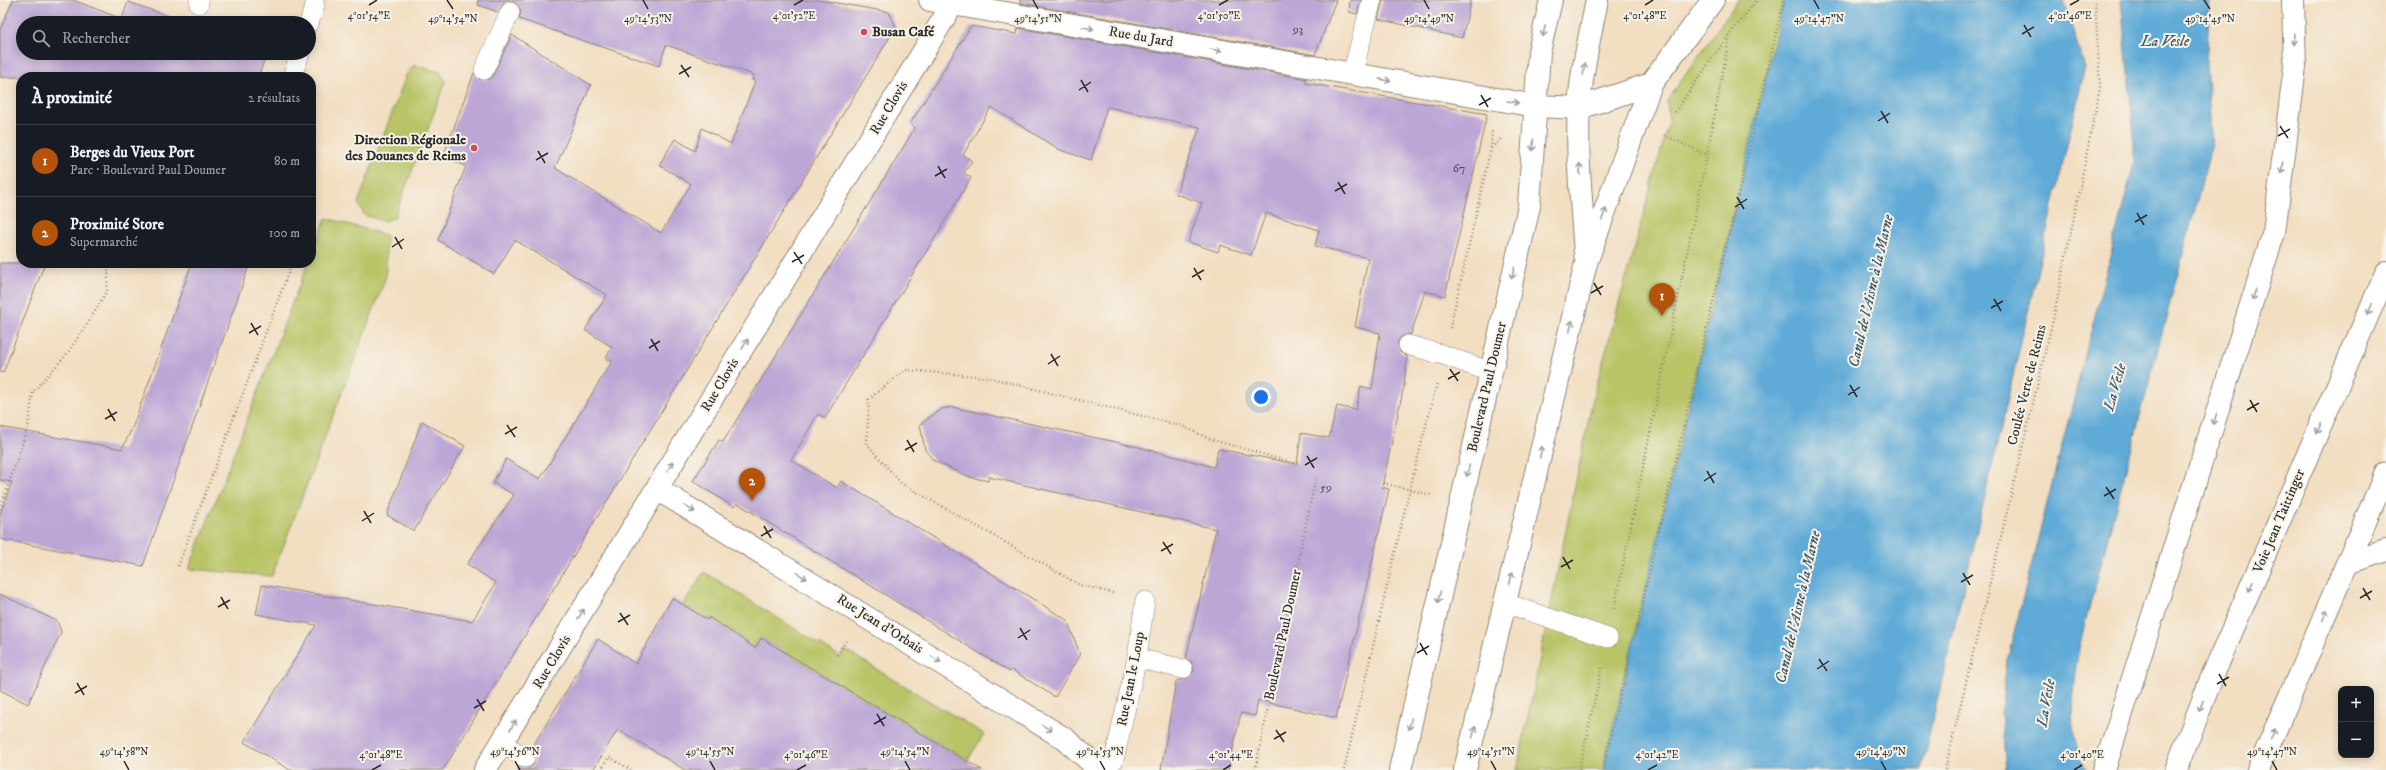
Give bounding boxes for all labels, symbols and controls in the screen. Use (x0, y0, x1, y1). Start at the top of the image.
text: 4°01'54"E (348, 10, 390, 22)
text: 4°01'52"E (773, 10, 815, 22)
text: 4°01'50"E (1198, 10, 1240, 22)
text: 4°01'48"E (1623, 10, 1667, 22)
text: 4°01'46"E (2048, 10, 2092, 22)
text: 49°14'54"N (428, 13, 478, 25)
text: 49°14'53"N (624, 13, 672, 25)
text: 49°14'51"N (1014, 13, 1062, 25)
text: 49°14'49"N (1404, 13, 1454, 25)
text: 49°14'47"N (1794, 13, 1844, 25)
text: 49°14'45"N (2185, 13, 2235, 25)
search box (16, 16, 316, 60)
street label: Rue du Jard (1107, 22, 1175, 52)
house number: 93 (1292, 22, 1303, 37)
place label: Busan Café (872, 23, 934, 41)
one-way arrow (1081, 24, 1094, 32)
one-way arrow (1539, 24, 1547, 37)
icon: search (30, 27, 52, 49)
marker: Busan Café (859, 27, 869, 37)
text: Rechercher (62, 29, 130, 48)
water label: La Vesle (2140, 32, 2190, 51)
one-way arrow (2291, 32, 2298, 45)
one-way arrow (1209, 46, 1222, 54)
one-way arrow (1580, 63, 1588, 76)
one-way arrow (1378, 76, 1391, 84)
street label: Rue Clovis (866, 78, 912, 138)
text: À proximité (32, 87, 112, 109)
text: 2 résultats (248, 90, 300, 106)
one-way arrow (1507, 98, 1520, 106)
place label: Direction Régionale des Douanes de Reims (345, 131, 466, 165)
one-way arrow (1530, 138, 1537, 151)
text: Berges du Vieux Port (70, 143, 194, 162)
marker: Direction Régionale des Douanes de Reims (469, 143, 479, 153)
text: 1 (43, 153, 47, 169)
text: 80 m (274, 153, 300, 169)
house number: 67 (1453, 161, 1465, 176)
one-way arrow (2278, 161, 2286, 174)
text: Parc · Boulevard Paul Doumer (70, 162, 226, 178)
one-way arrow (1577, 163, 1584, 176)
one-way arrow (1601, 207, 1608, 220)
water label: Canal de l'Aisne à la Marne (1844, 212, 1898, 369)
text: Proximité Store (70, 215, 164, 234)
text: 2 (42, 225, 48, 241)
text: 100 m (269, 225, 300, 241)
text: Supermarché (70, 234, 138, 250)
one-way arrow (1509, 266, 1517, 279)
pin: 1 (1649, 283, 1675, 316)
one-way arrow (2250, 288, 2257, 301)
one-way arrow (2366, 302, 2373, 314)
street label: Boulevard Paul Doumer (1463, 319, 1511, 454)
one-way arrow (1568, 319, 1575, 332)
street label: Coulée Verte de Reims (2003, 323, 2051, 447)
one-way arrow (742, 338, 750, 350)
street label: Rue Clovis (697, 355, 743, 415)
water label: La Vesle (2099, 360, 2131, 414)
your location (1251, 387, 1271, 407)
one-way arrow (2211, 412, 2218, 425)
one-way arrow (2315, 422, 2322, 434)
one-way arrow (1537, 446, 1545, 459)
one-way arrow (667, 461, 675, 473)
one-way arrow (1463, 464, 1471, 477)
street label: Voie Jean Taittinger (2249, 466, 2309, 577)
pin: 2 (739, 468, 765, 501)
house number: 59 (1320, 480, 1332, 495)
one-way arrow (684, 505, 696, 513)
water label: Canal de l'Aisne à la Marne (1771, 528, 1825, 685)
street label: Boulevard Paul Doumer (1260, 567, 1306, 702)
one-way arrow (1507, 572, 1515, 585)
one-way arrow (796, 573, 808, 581)
one-way arrow (2247, 580, 2254, 592)
street label: Rue Jean d'Orbais (833, 590, 927, 658)
one-way arrow (1435, 591, 1442, 604)
one-way arrow (577, 608, 585, 620)
one-way arrow (2322, 609, 2329, 621)
street label: Rue Jean le Loup (1113, 630, 1149, 728)
street label: Rue Clovis (529, 632, 575, 692)
one-way arrow (930, 655, 941, 663)
water label: La Vesle (2032, 677, 2060, 729)
map controls (2338, 686, 2374, 758)
button: + (2338, 686, 2374, 722)
one-way arrow (2196, 700, 2204, 712)
one-way arrow (1406, 717, 1414, 730)
one-way arrow (509, 720, 517, 731)
button: − (2338, 722, 2374, 758)
one-way arrow (1041, 723, 1052, 732)
one-way arrow (1470, 726, 1478, 739)
one-way arrow (2270, 729, 2278, 741)
text: 49°14'58"N (99, 746, 149, 758)
text: 49°14'56"N (490, 746, 540, 758)
text: 49°14'55"N (685, 746, 735, 758)
text: 49°14'54"N (880, 746, 930, 758)
text: 49°14'53"N (1076, 746, 1124, 758)
text: 49°14'51"N (1467, 746, 1515, 758)
text: 49°14'49"N (1856, 746, 1906, 758)
text: 49°14'47"N (2247, 746, 2297, 758)
text: 4°01'48"E (359, 749, 403, 761)
text: 4°01'46"E (784, 749, 828, 761)
text: 4°01'44"E (1209, 749, 1253, 761)
text: 4°01'42"E (1635, 749, 1679, 761)
text: 4°01'40"E (2060, 749, 2104, 761)

